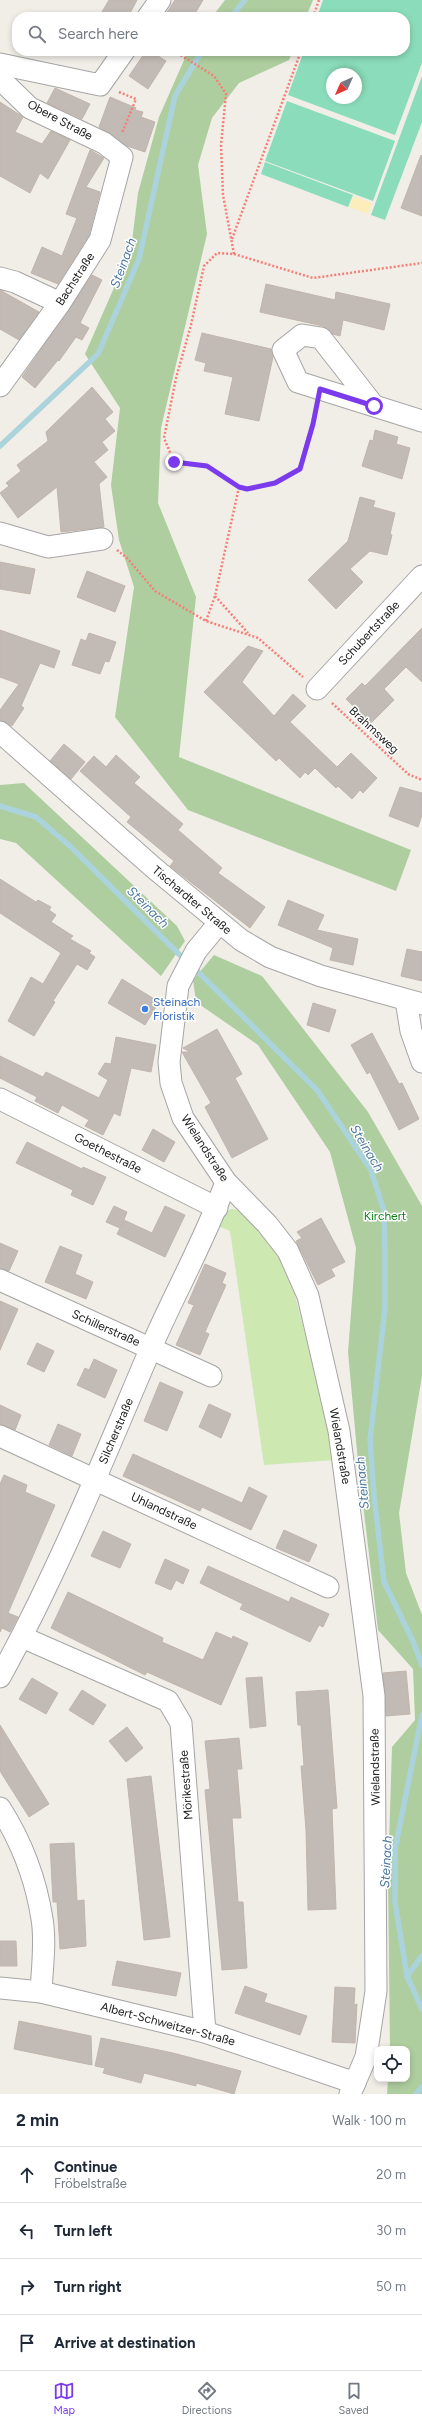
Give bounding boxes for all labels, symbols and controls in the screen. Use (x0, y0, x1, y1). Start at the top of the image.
search box (12, 12, 410, 56)
icon: search (26, 23, 48, 45)
text: Search here (58, 25, 138, 43)
north arrow (326, 68, 362, 104)
street label: Obere Straße (25, 97, 95, 143)
water label: Steinach (107, 236, 139, 290)
street label: Bachstraße (53, 250, 98, 308)
route start (365, 397, 383, 415)
route end (165, 453, 183, 471)
street label: Schubertstraße (336, 598, 403, 668)
street label: Brahmsweg (346, 703, 402, 757)
street label: Tischardter Straße (150, 863, 235, 937)
water label: Steinach (124, 883, 172, 931)
place label: Steinach Floristik (153, 995, 201, 1023)
marker: Steinach Floristik (140, 1004, 150, 1014)
street label: Wielandstraße (178, 1112, 232, 1184)
water label: Steinach (347, 1122, 387, 1174)
street label: Goethestraße (72, 1130, 145, 1176)
park label: Kirchert (364, 1209, 407, 1223)
street label: Schillerstraße (70, 1307, 143, 1349)
street label: Silcherstraße (96, 1396, 136, 1466)
street label: Wielandstraße (326, 1407, 354, 1486)
water label: Steinach (352, 1456, 372, 1510)
street label: Uhlandstraße (129, 1490, 200, 1533)
street label: Wielandstraße (367, 1728, 383, 1806)
street label: Mörikestraße (177, 1749, 195, 1820)
water label: Steinach (377, 1835, 395, 1889)
street label: Albert-Schweitzer-Straße (99, 1999, 237, 2049)
map controls (374, 2046, 410, 2082)
button: locate (374, 2046, 410, 2082)
text: 2 min (16, 2110, 59, 2130)
text: Walk · 100 m (332, 2113, 406, 2128)
text: Continue (54, 2158, 117, 2176)
icon: ahead (16, 2164, 38, 2186)
text: 20 m (376, 2167, 406, 2182)
text: Fröbelstraße (54, 2176, 127, 2191)
icon: left (16, 2220, 38, 2242)
text: Turn left (54, 2222, 112, 2240)
text: 30 m (376, 2223, 406, 2238)
icon: right (16, 2276, 38, 2298)
text: Turn right (54, 2278, 122, 2296)
text: 50 m (376, 2279, 406, 2294)
icon: arrive (16, 2332, 38, 2354)
text: Arrive at destination (54, 2334, 195, 2352)
tab: Map (53, 2380, 75, 2417)
tab: Directions (182, 2380, 232, 2417)
tab: Saved (338, 2380, 369, 2417)

